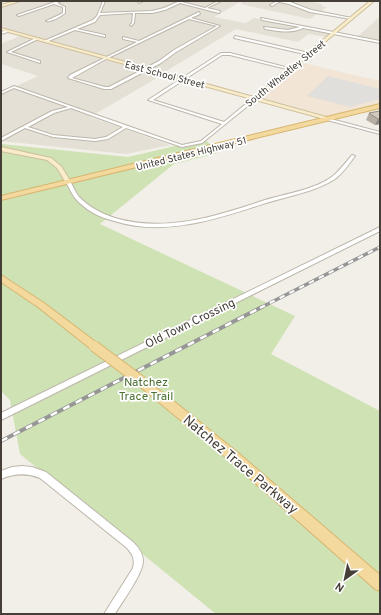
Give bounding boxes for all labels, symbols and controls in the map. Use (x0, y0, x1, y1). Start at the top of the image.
street label: South Wheatley Street (243, 38, 329, 111)
street label: East School Street (123, 59, 206, 92)
street label: United States Highway 51 (135, 134, 248, 174)
street label: Old Town Crossing (143, 295, 238, 353)
park label: Natchez Trace Trail (119, 375, 173, 405)
street label: Natchez Trace Parkway (179, 412, 301, 518)
north arrow (325, 559, 365, 599)
text: N (333, 579, 347, 595)

